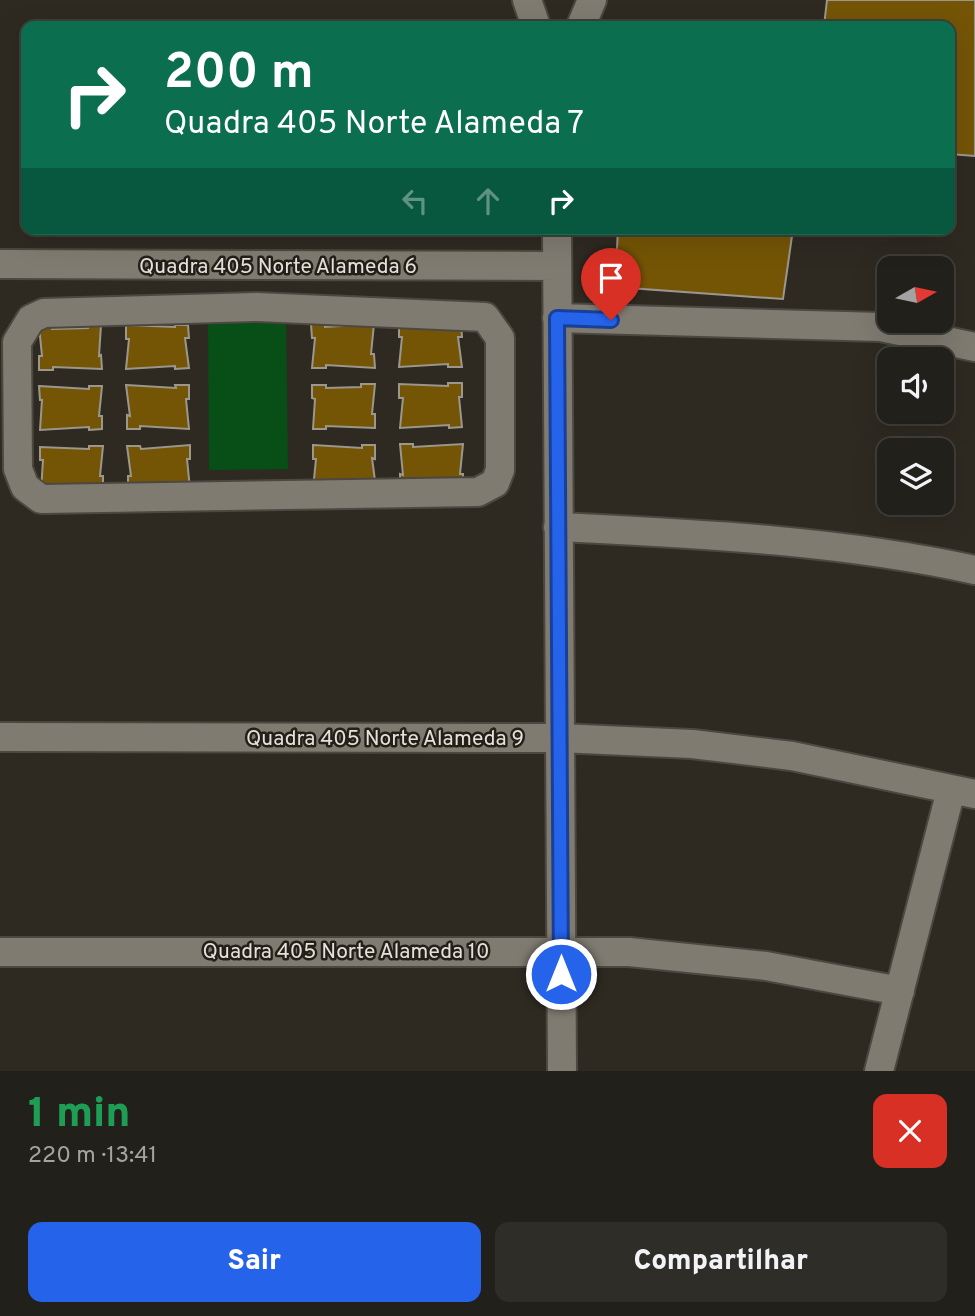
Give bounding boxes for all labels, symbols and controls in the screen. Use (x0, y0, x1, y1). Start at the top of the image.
text: 200 m (164, 44, 314, 106)
icon: right (49, 49, 140, 140)
text: Quadra 405 Norte Alameda 7 (164, 105, 584, 145)
icon: left (396, 182, 434, 220)
icon: ahead (469, 182, 507, 220)
icon: right (542, 182, 580, 220)
pin (581, 248, 641, 320)
street label: Quadra 405 Norte Alameda 6 (139, 254, 417, 281)
north arrow (877, 256, 954, 332)
map controls (877, 256, 954, 515)
icon: arrive (592, 259, 630, 297)
button: sound (877, 347, 954, 424)
button: layers (877, 438, 954, 515)
street label: Quadra 405 Norte Alameda 9 (246, 726, 524, 753)
position arrow (524, 937, 598, 1011)
street label: Quadra 405 Norte Alameda 10 (203, 939, 489, 966)
text: 1 min (28, 1089, 131, 1142)
button: close (873, 1094, 947, 1168)
text: 220 m · 13:41 (28, 1142, 157, 1171)
button: Sair (28, 1222, 481, 1302)
button: Compartilhar (495, 1222, 947, 1302)

